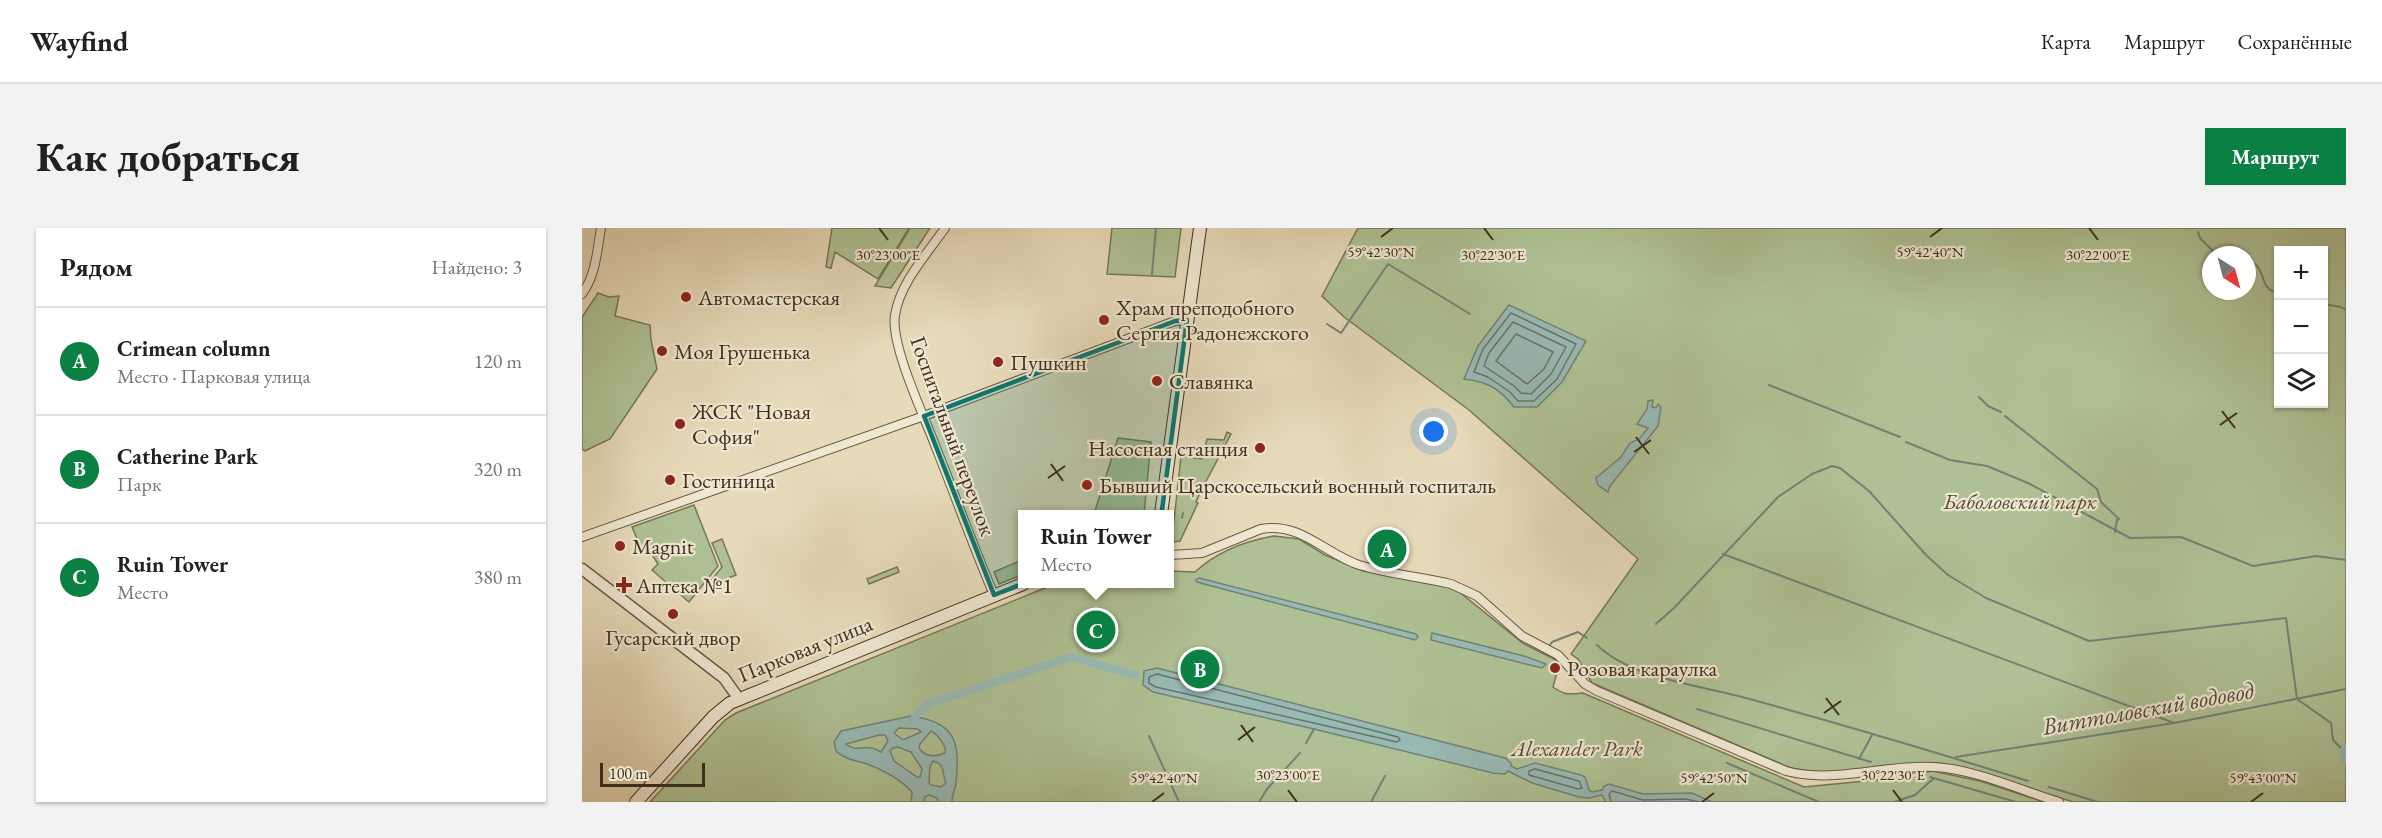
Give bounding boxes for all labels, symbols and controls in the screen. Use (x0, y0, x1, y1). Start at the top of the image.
text: Wayfind (30, 23, 128, 59)
text: Карта (2041, 28, 2091, 55)
text: Маршрут (2124, 28, 2205, 55)
text: Сохранённые (2238, 28, 2352, 55)
button: Маршрут (2205, 128, 2346, 185)
text: Как добраться (36, 129, 300, 184)
text: 59°42'30"N (1347, 242, 1415, 261)
text: 59°42'40"N (1896, 242, 1964, 261)
text: 30°23'00"E (856, 245, 921, 264)
text: 30°22'30"E (1461, 245, 1526, 264)
text: 30°22'00"E (2066, 245, 2131, 264)
north arrow (2202, 246, 2256, 300)
map controls (2274, 246, 2328, 408)
button: + (2274, 246, 2328, 300)
text: Рядом (60, 250, 133, 284)
text: Найдено: 3 (431, 254, 522, 280)
place label: Автомастерская (697, 283, 840, 312)
marker: Автомастерская (679, 290, 693, 304)
place label: Храм преподобного Сергия Радонежского (1115, 293, 1309, 347)
button: − (2274, 300, 2328, 354)
marker: Храм преподобного Сергия Радонежского (1097, 313, 1111, 327)
street label: Госпитальный переулок (903, 332, 1003, 540)
text: Crimean column (117, 334, 271, 363)
place label: Моя Грушенька (674, 337, 811, 366)
marker: Моя Грушенька (655, 344, 669, 358)
text: A (72, 348, 87, 374)
text: 120 m (474, 348, 522, 374)
place label: Пушкин (1010, 348, 1087, 377)
button: layers (2274, 354, 2328, 408)
marker: Пушкин (991, 355, 1005, 369)
text: Место · Парковая улица (117, 363, 311, 389)
place label: Славянка (1169, 367, 1254, 396)
marker: Славянка (1150, 374, 1164, 388)
place label: ЖСК "Новая София" (691, 397, 811, 451)
marker: ЖСК "Новая София" (673, 417, 687, 431)
your location (1419, 417, 1448, 446)
place label: Насосная станция (1088, 434, 1248, 463)
marker: Насосная станция (1253, 441, 1267, 455)
text: Catherine Park (117, 442, 258, 471)
text: B (73, 456, 86, 482)
text: 320 m (474, 456, 522, 482)
place label: Гостиница (682, 466, 775, 495)
text: Парк (117, 471, 161, 497)
place label: Бывший Царскосельский военный госпиталь (1099, 471, 1496, 500)
marker: Гостиница (663, 473, 677, 487)
marker: Бывший Царскосельский военный госпиталь (1080, 478, 1094, 492)
park label: Баболовский парк (1942, 487, 2097, 516)
popup (1018, 510, 1174, 588)
text: Ruin Tower (1041, 522, 1152, 551)
pin: A (1368, 526, 1406, 572)
place label: Magnit (632, 532, 694, 561)
marker: Magnit (613, 539, 627, 553)
text: Ruin Tower (117, 550, 228, 579)
text: Место (1041, 551, 1092, 577)
text: C (72, 564, 87, 590)
text: 380 m (474, 564, 522, 590)
place label: Аптека №1 (635, 571, 733, 600)
marker: Аптека №1 (617, 578, 631, 592)
text: Место (117, 579, 168, 605)
marker: Гусарский двор (666, 607, 680, 621)
pin: C (1076, 608, 1116, 652)
street label: Парковая улица (733, 609, 877, 689)
place label: Гусарский двор (605, 623, 741, 652)
pin: B (1180, 646, 1220, 692)
place label: Розовая караулка (1567, 654, 1718, 683)
marker: Розовая караулка (1548, 661, 1562, 675)
water label: Виттоловский водовод (2039, 674, 2257, 742)
park label: Alexander Park (1509, 734, 1643, 763)
scale bar (600, 760, 705, 788)
text: 100 m (609, 763, 648, 784)
text: 30°23'00"E (1256, 765, 1321, 784)
text: 30°22'30"E (1861, 765, 1926, 784)
text: 59°42'40"N (1130, 768, 1198, 787)
text: 59°42'50"N (1680, 768, 1748, 787)
text: 59°43'00"N (2229, 768, 2297, 787)

